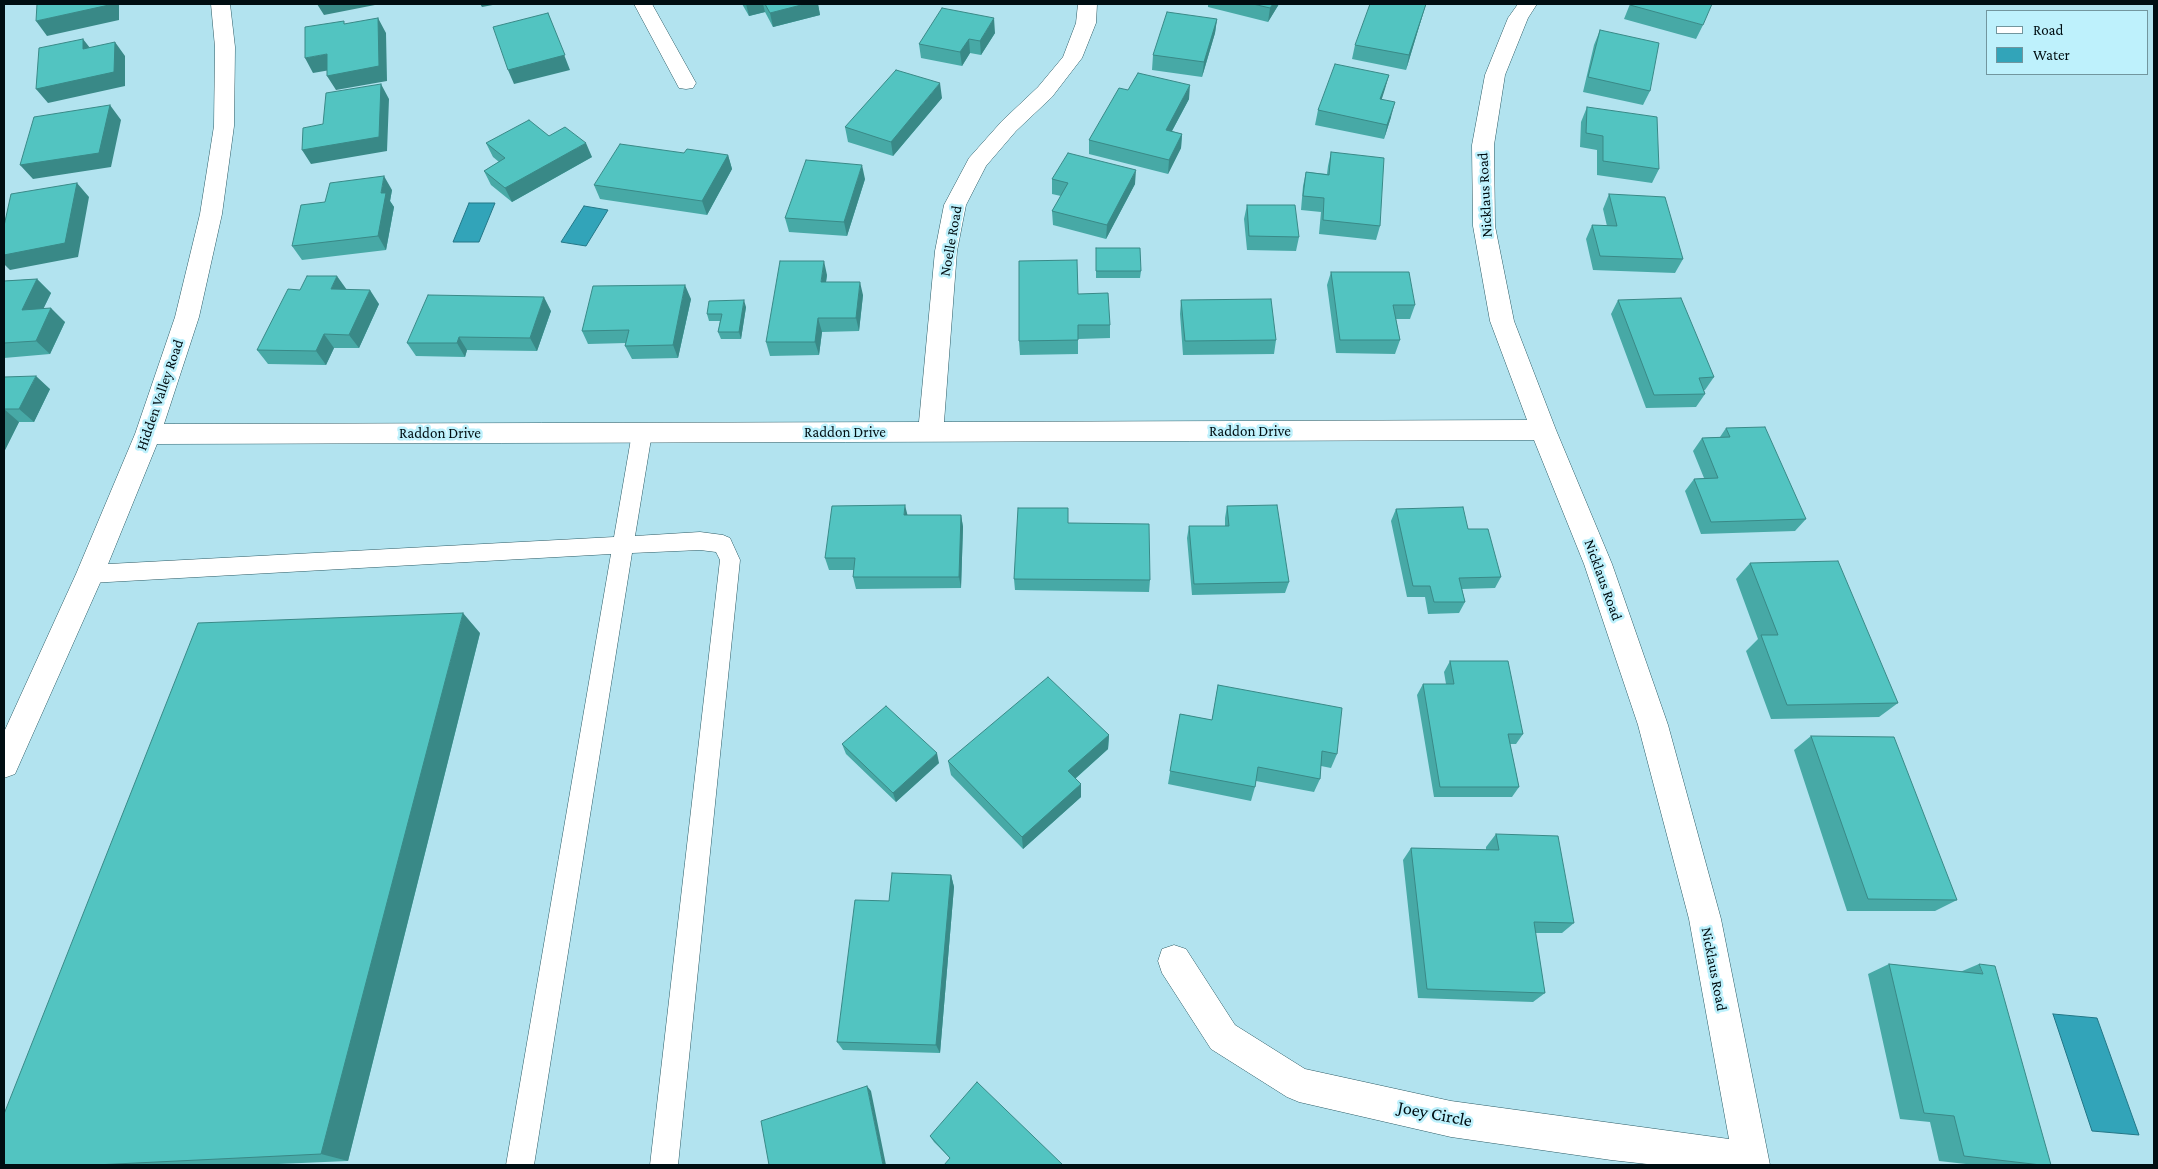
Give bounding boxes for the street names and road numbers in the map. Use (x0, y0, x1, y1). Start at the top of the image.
street label: Nicklaus Road (1474, 152, 1496, 238)
street label: Noelle Road (936, 204, 966, 278)
street label: Hidden Valley Road (133, 337, 187, 453)
street label: Raddon Drive (1209, 422, 1291, 440)
street label: Raddon Drive (804, 423, 886, 441)
street label: Raddon Drive (399, 424, 481, 442)
street label: Nicklaus Road (1580, 537, 1626, 623)
street label: Nicklaus Road (1697, 926, 1731, 1012)
street label: Joey Circle (1396, 1096, 1474, 1132)

